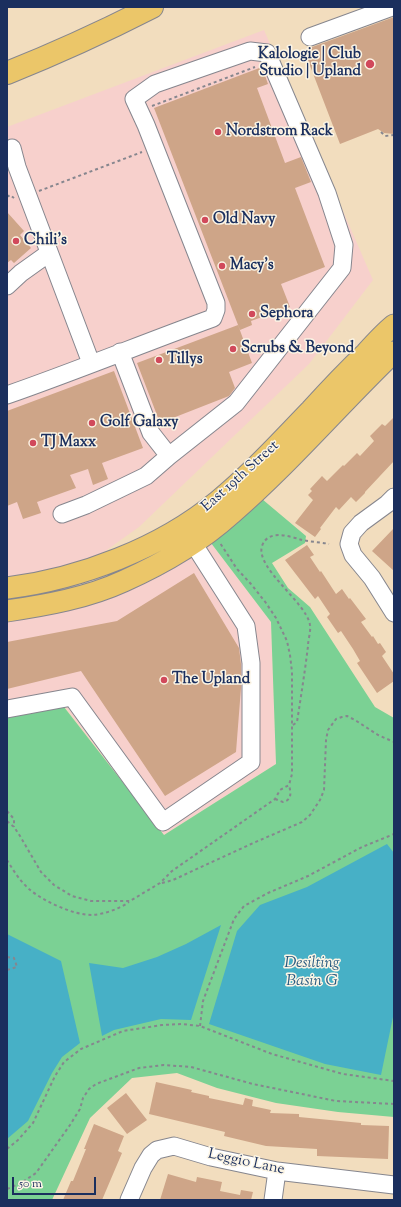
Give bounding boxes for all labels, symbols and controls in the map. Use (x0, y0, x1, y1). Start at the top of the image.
place label: Kalologie | Club Studio | Upland (258, 46, 361, 81)
marker: Kalologie | Club Studio | Upland (364, 58, 376, 70)
place label: Nordstrom Rack (226, 123, 333, 141)
marker: Nordstrom Rack (213, 127, 223, 137)
place label: Old Navy (213, 211, 275, 229)
marker: Old Navy (200, 215, 210, 225)
place label: Chili's (24, 232, 67, 250)
marker: Chili's (11, 236, 21, 246)
place label: Macy's (230, 257, 274, 275)
marker: Macy's (217, 261, 227, 271)
place label: Sephora (260, 305, 313, 323)
marker: Sephora (247, 309, 257, 319)
place label: Scrubs & Beyond (241, 340, 354, 358)
marker: Scrubs & Beyond (228, 344, 238, 354)
place label: Tillys (167, 351, 203, 369)
marker: Tillys (154, 355, 164, 365)
place label: Golf Galaxy (100, 414, 179, 432)
marker: Golf Galaxy (87, 418, 97, 428)
place label: TJ Maxx (41, 434, 96, 452)
street label: East 19th Street (198, 437, 284, 517)
marker: TJ Maxx (28, 438, 38, 448)
place label: The Upland (172, 671, 250, 689)
marker: The Upland (159, 675, 169, 685)
water label: Desilting Basin G (284, 954, 340, 992)
street label: Leggio Lane (206, 1146, 286, 1180)
scale bar (14, 1169, 98, 1195)
text: 50 m (19, 1175, 42, 1193)

